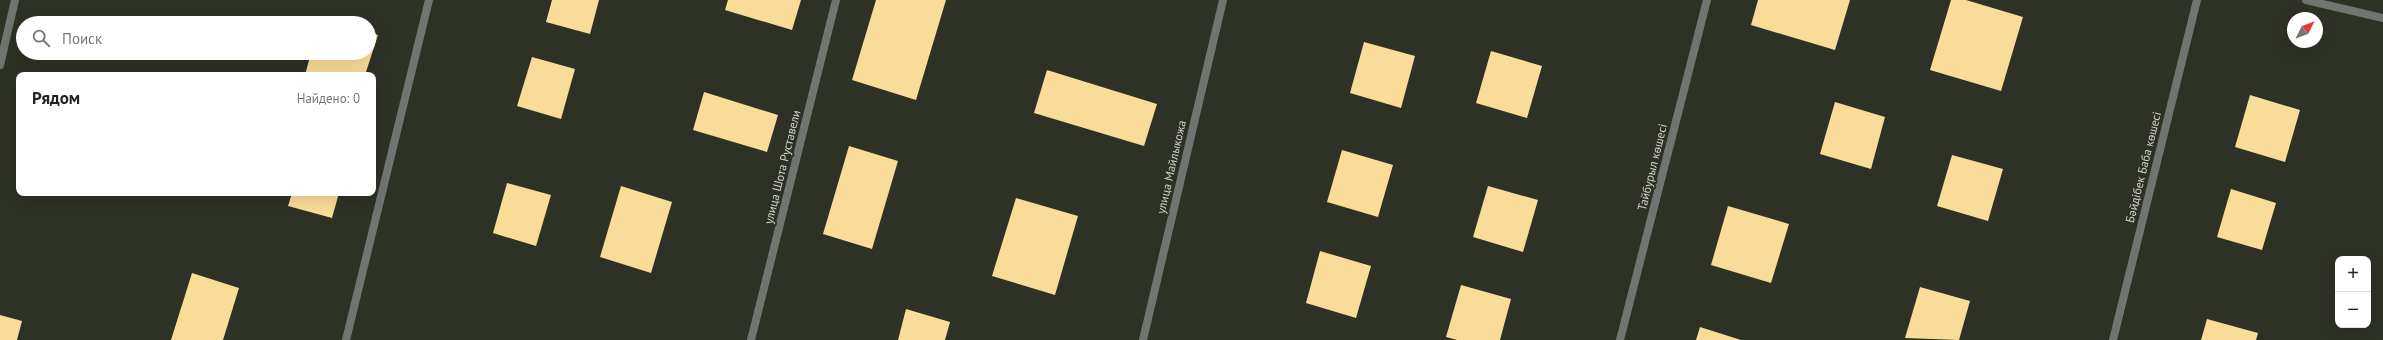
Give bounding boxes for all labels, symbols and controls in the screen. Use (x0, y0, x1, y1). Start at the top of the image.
north arrow (2287, 12, 2323, 48)
search box (16, 16, 376, 60)
icon: search (30, 27, 52, 49)
text: Поиск (62, 29, 102, 48)
text: Рядом (32, 87, 80, 109)
text: Найдено: 0 (297, 90, 360, 107)
street label: улица Шота Руставели (761, 108, 803, 226)
street label: Бәйдібек Баба көшесі (2122, 110, 2164, 224)
street label: улица Майлыкожа (1153, 119, 1189, 215)
street label: Тайбурыл көшесі (1634, 122, 1670, 212)
map controls (2335, 256, 2371, 328)
button: + (2335, 256, 2371, 292)
button: − (2335, 292, 2371, 328)

